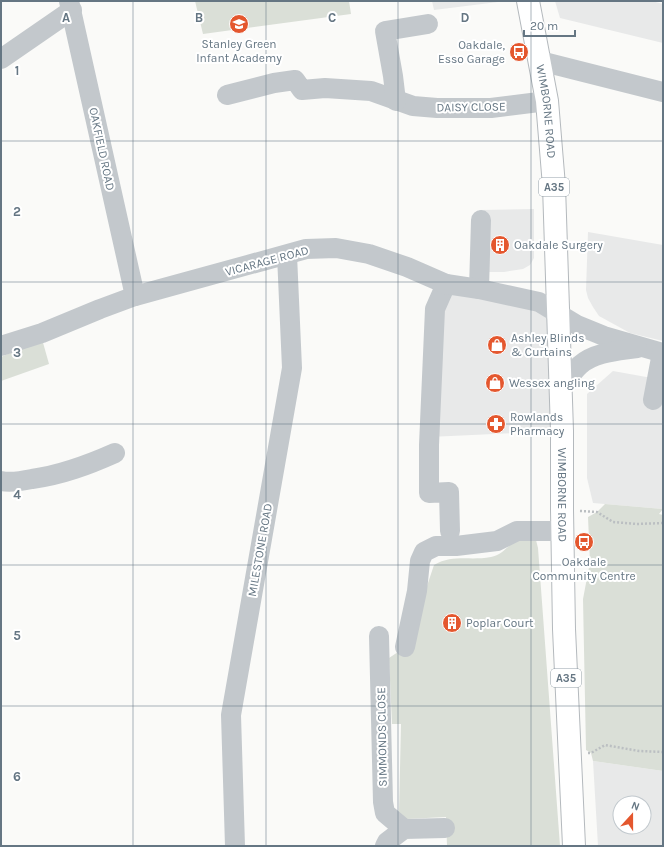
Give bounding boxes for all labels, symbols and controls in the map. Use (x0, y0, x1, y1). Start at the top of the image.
text: A (62, 10, 70, 25)
text: B (195, 10, 203, 25)
text: C (328, 10, 336, 25)
text: D (461, 10, 470, 25)
scale bar (524, 12, 575, 38)
school or university icon: Stanley Green Infant Academy (228, 13, 250, 35)
text: 20 m (530, 19, 558, 33)
place label: Stanley Green Infant Academy (196, 37, 282, 65)
place label: Oakdale, Esso Garage (438, 38, 505, 66)
bus stop icon: Oakdale, Esso Garage (508, 41, 530, 63)
text: 1 (15, 63, 19, 78)
street label: WIMBORNE ROAD (533, 63, 559, 159)
street label: DAISY CLOSE (436, 99, 506, 115)
street label: OAKFIELD ROAD (86, 106, 118, 192)
road number: A35 (539, 178, 569, 196)
text: 2 (13, 204, 21, 219)
building icon: Oakdale Surgery (489, 234, 511, 256)
place label: Oakdale Surgery (514, 238, 603, 252)
street label: VICARAGE ROAD (224, 243, 310, 279)
place label: Ashley Blinds & Curtains (511, 331, 584, 359)
shop icon: Ashley Blinds & Curtains (486, 334, 508, 356)
text: 3 (13, 345, 21, 360)
shop icon: Wessex angling (484, 372, 506, 394)
place label: Wessex angling (509, 376, 595, 390)
place label: Rowlands Pharmacy (510, 410, 565, 438)
pharmacy icon: Rowlands Pharmacy (485, 413, 507, 435)
street label: WIMBORNE ROAD (555, 447, 570, 542)
text: 4 (13, 487, 21, 502)
street label: MILESTONE ROAD (245, 502, 275, 598)
bus stop icon: Oakdale Community Centre (573, 531, 595, 553)
place label: Oakdale Community Centre (532, 555, 636, 583)
building icon: Poplar Court (441, 612, 463, 634)
place label: Poplar Court (466, 616, 534, 630)
text: 5 (13, 628, 21, 643)
road number: A35 (551, 669, 581, 687)
street label: SIMMONDS CLOSE (374, 687, 390, 787)
text: 6 (13, 769, 21, 784)
north arrow (612, 795, 652, 835)
text: N (629, 799, 641, 814)

